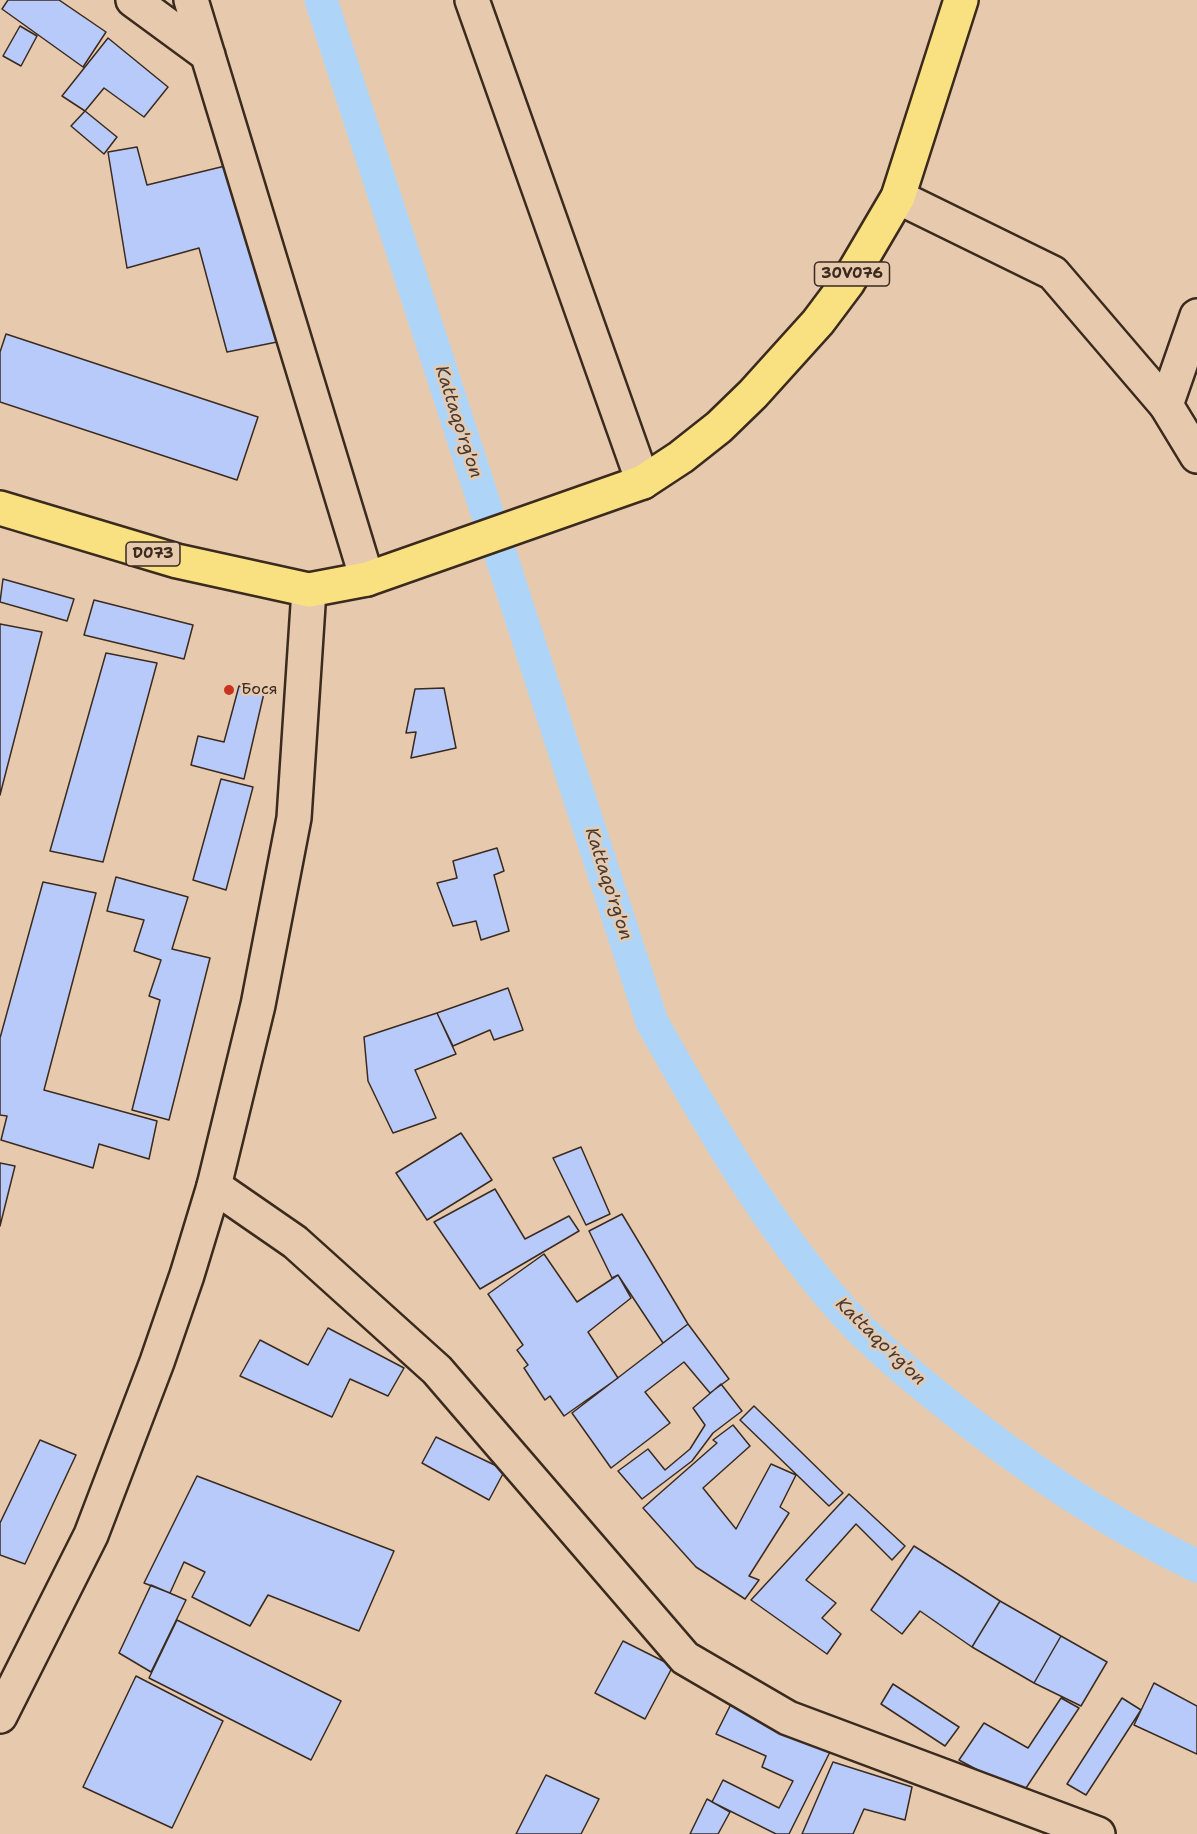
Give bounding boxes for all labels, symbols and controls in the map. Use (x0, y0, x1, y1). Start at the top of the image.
road number: 30V076 (814, 262, 890, 286)
water label: Kattaqo'rg'on (430, 363, 486, 481)
road number: D073 (126, 542, 180, 566)
place label: Бося (241, 680, 278, 700)
marker: Бося (222, 683, 236, 697)
water label: Kattaqo'rg'on (580, 825, 636, 943)
water label: Kattaqo'rg'on (830, 1294, 930, 1390)

